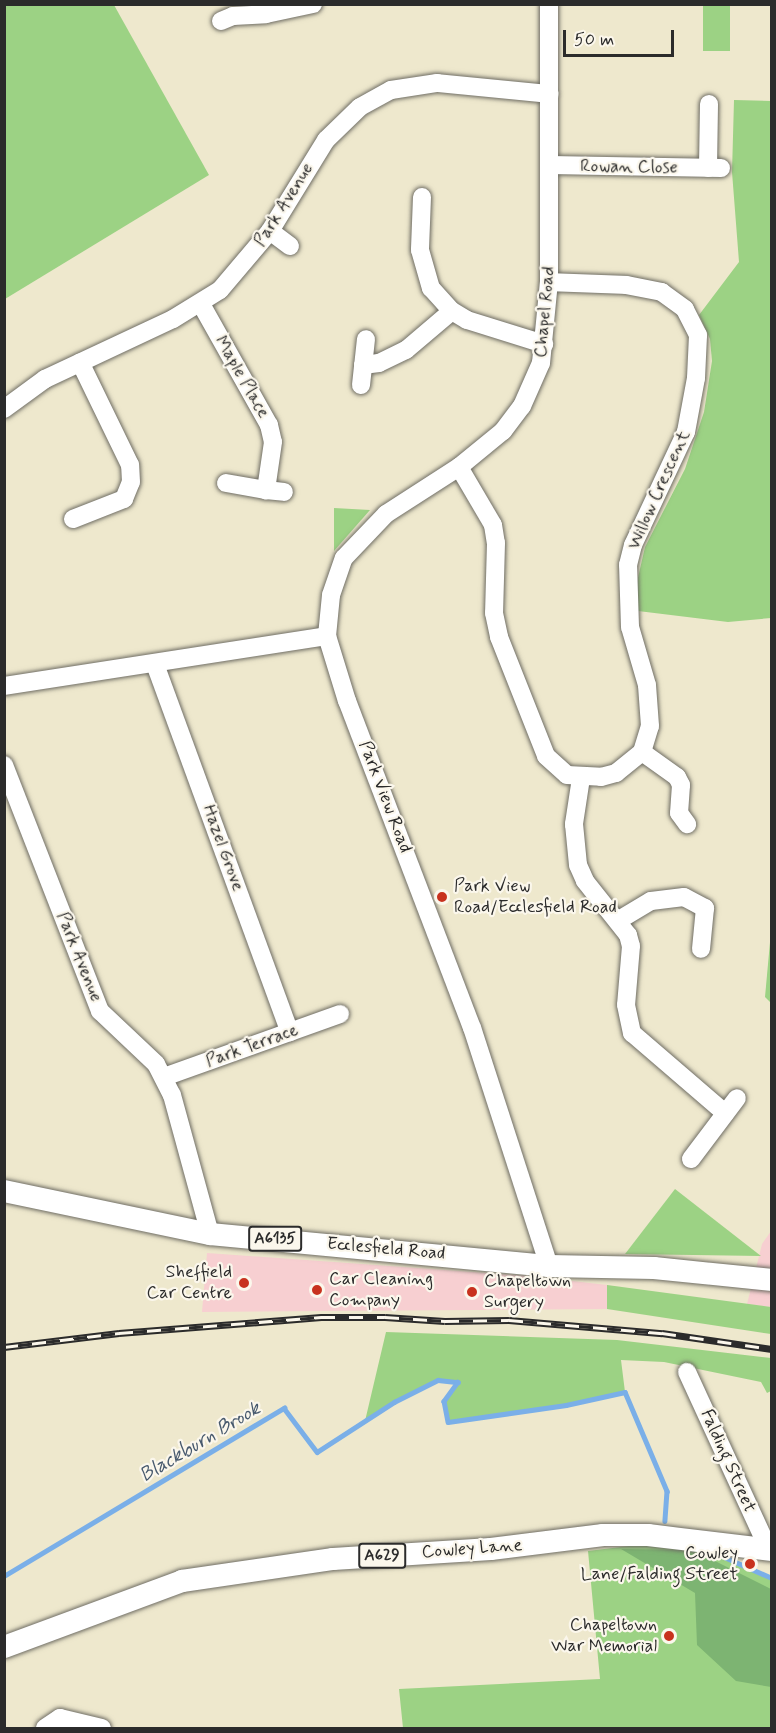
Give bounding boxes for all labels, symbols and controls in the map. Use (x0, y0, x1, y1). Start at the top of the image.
scale bar (566, 18, 677, 56)
text: 50 m (574, 28, 614, 52)
street label: Rowan Close (580, 155, 678, 179)
street label: Park Avenue (249, 158, 319, 252)
street label: Chapel Road (530, 265, 560, 359)
street label: Maple Place (210, 333, 274, 421)
street label: Willow Crescent (624, 430, 694, 550)
street label: Park View Road (354, 738, 416, 856)
street label: Hazel Grove (197, 802, 249, 894)
place label: Park View Road/Ecclesfield Road (454, 876, 616, 918)
marker: Park View Road/Ecclesfield Road (435, 890, 449, 904)
street label: Park Avenue (51, 908, 107, 1006)
street label: Park Terrace (203, 1019, 301, 1073)
road number: A6135 (248, 1226, 302, 1252)
street label: Ecclesfield Road (326, 1233, 446, 1265)
place label: Sheffield Car Centre (142, 1262, 232, 1304)
place label: Car Cleaning Company (329, 1269, 434, 1312)
place label: Chapeltown Surgery (484, 1271, 571, 1314)
marker: Sheffield Car Centre (237, 1276, 251, 1290)
marker: Car Cleaning Company (310, 1283, 324, 1297)
marker: Chapeltown Surgery (465, 1285, 479, 1299)
water label: Blackburn Brook (135, 1397, 265, 1487)
street label: Falding Street (696, 1406, 760, 1516)
street label: Cowley Lane (423, 1535, 521, 1563)
road number: A629 (358, 1543, 406, 1569)
place label: Cowley Lane/Falding Street (582, 1543, 738, 1586)
marker: Cowley Lane/Falding Street (743, 1557, 757, 1571)
place label: Chapeltown War Memorial (543, 1615, 657, 1658)
marker: Chapeltown War Memorial (662, 1629, 676, 1643)

